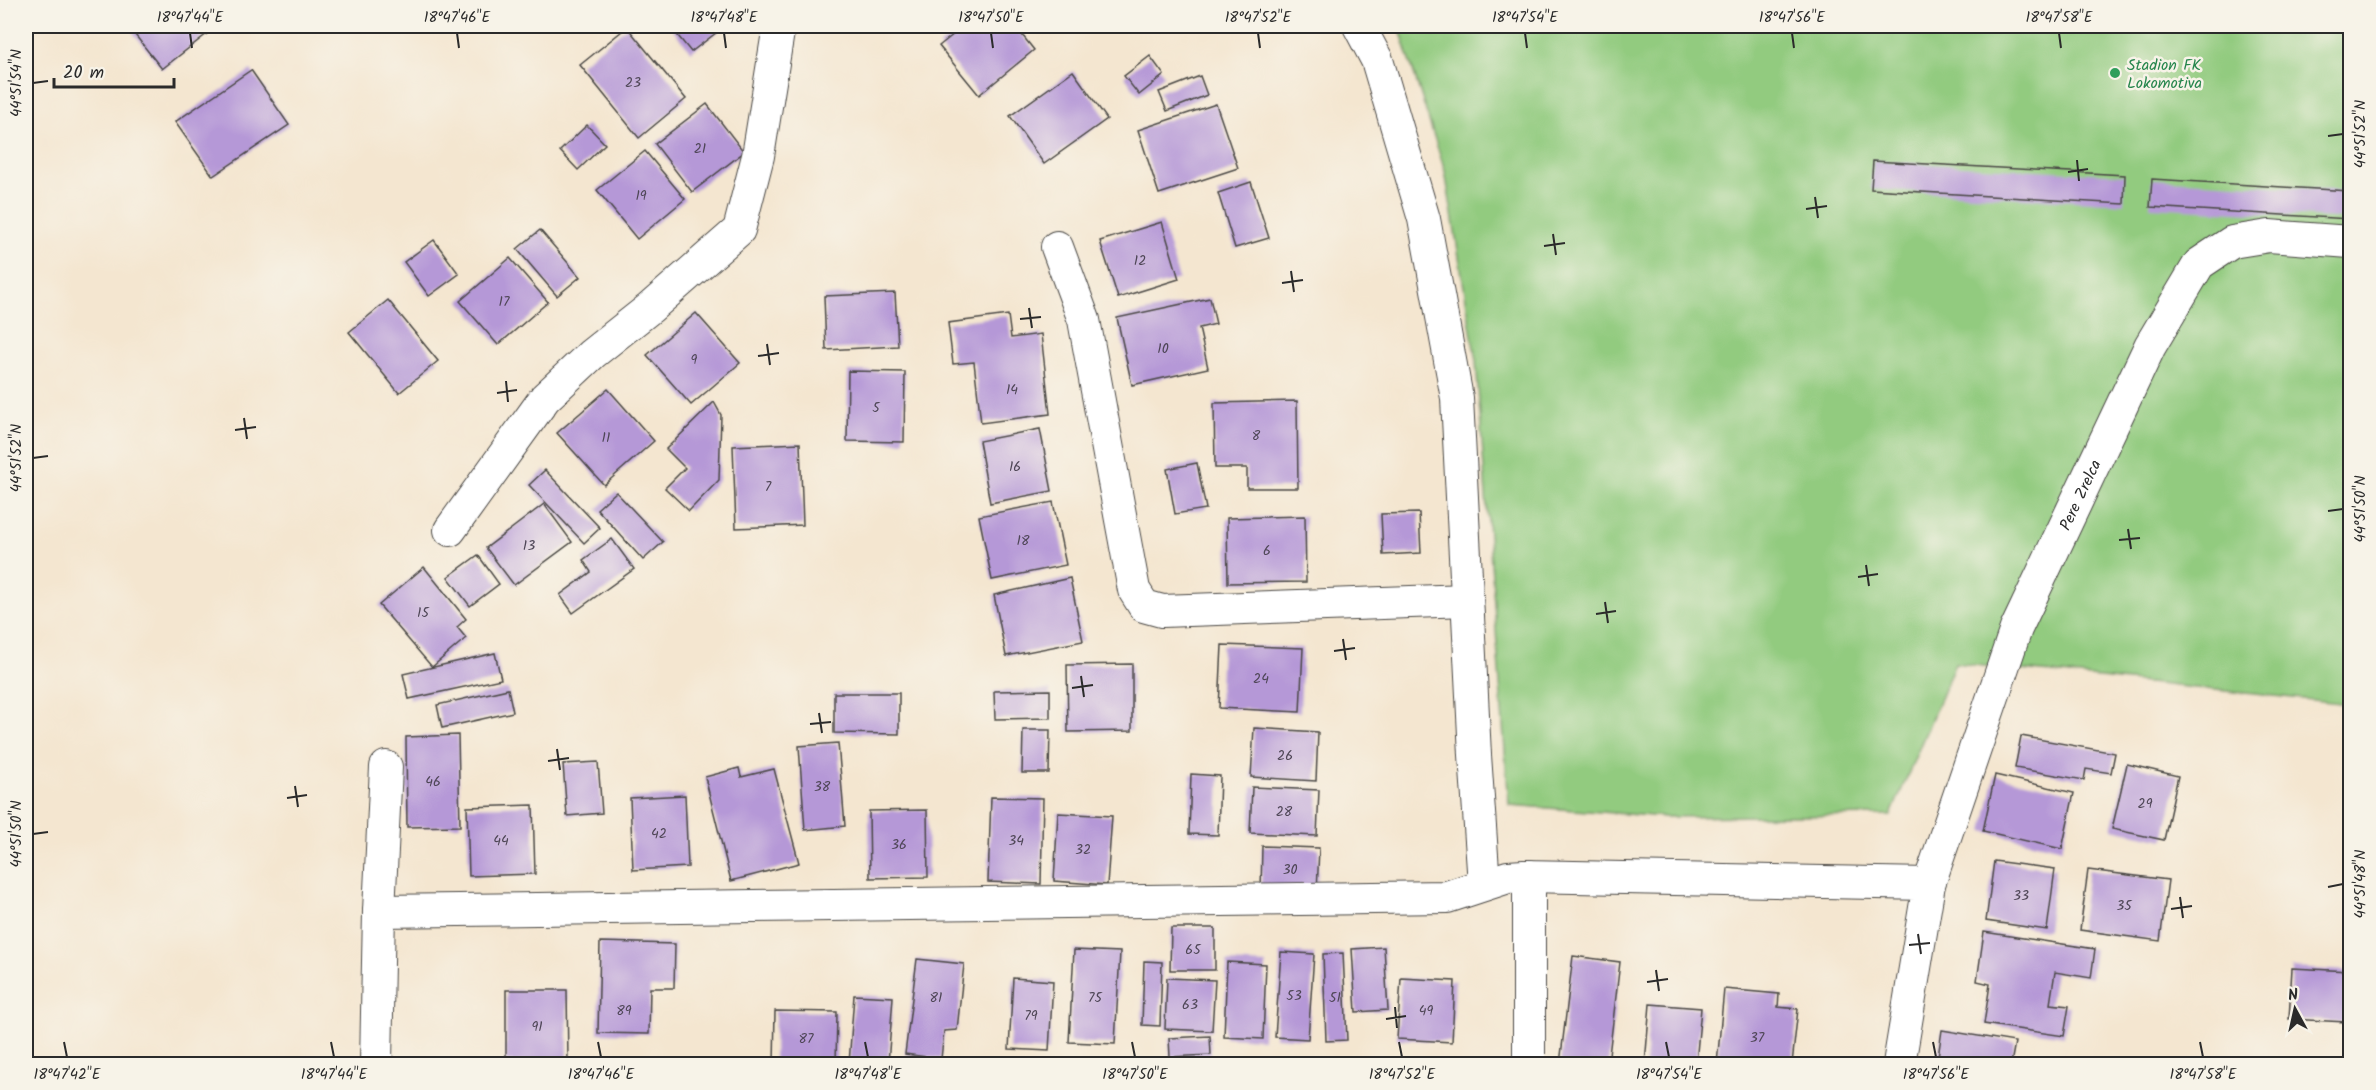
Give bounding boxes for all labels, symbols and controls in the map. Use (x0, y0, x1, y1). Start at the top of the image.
text: 18°47'44"E (157, 6, 224, 30)
text: 18°47'46"E (424, 6, 491, 30)
text: 18°47'48"E (690, 6, 759, 30)
text: 18°47'50"E (958, 6, 1025, 30)
text: 18°47'52"E (1225, 6, 1293, 30)
text: 18°47'54"E (1492, 6, 1559, 30)
text: 18°47'56"E (1759, 6, 1826, 30)
text: 18°47'58"E (2025, 6, 2094, 30)
text: 44°51'54"N (5, 49, 29, 117)
scale bar (54, 51, 174, 89)
place label: Stadion FK Lokomotiva (2127, 53, 2202, 96)
text: 20 m (63, 59, 104, 88)
marker: Stadion FK Lokomotiva (2108, 66, 2122, 80)
house number: 23 (625, 72, 641, 94)
text: 44°51'52"N (2349, 100, 2373, 168)
house number: 21 (694, 138, 706, 160)
house number: 19 (635, 185, 647, 207)
house number: 12 (1134, 250, 1146, 272)
house number: 17 (499, 291, 510, 313)
house number: 10 (1157, 338, 1169, 360)
house number: 9 (691, 349, 698, 371)
house number: 14 (1006, 379, 1018, 401)
house number: 5 (872, 397, 881, 419)
text: 44°51'52"N (5, 424, 29, 492)
house number: 8 (1252, 425, 1261, 447)
house number: 11 (602, 427, 610, 449)
house number: 16 (1009, 456, 1021, 478)
street label: Pere Zrelca (2053, 456, 2108, 535)
text: 44°51'50"N (2349, 475, 2373, 543)
house number: 7 (765, 476, 772, 498)
house number: 18 (1017, 530, 1030, 552)
house number: 13 (523, 535, 535, 557)
house number: 6 (1263, 540, 1271, 562)
house number: 15 (417, 602, 430, 624)
house number: 24 (1253, 668, 1269, 690)
house number: 26 (1277, 745, 1293, 767)
house number: 46 (425, 771, 441, 793)
house number: 38 (814, 776, 831, 798)
house number: 29 (2138, 793, 2153, 815)
text: 44°51'50"N (5, 800, 29, 868)
house number: 28 (1276, 801, 1293, 823)
house number: 42 (651, 823, 667, 845)
house number: 44 (493, 830, 509, 852)
house number: 34 (1008, 830, 1024, 852)
house number: 36 (891, 834, 907, 856)
house number: 32 (1075, 839, 1091, 861)
text: 44°51'48"N (2349, 850, 2373, 918)
house number: 30 (1283, 859, 1298, 881)
house number: 33 (2013, 885, 2029, 907)
house number: 35 (2116, 895, 2133, 917)
house number: 65 (1185, 939, 1202, 961)
north arrow (2265, 979, 2325, 1039)
text: N (2286, 983, 2300, 1009)
house number: 53 (1286, 985, 1302, 1007)
house number: 81 (930, 987, 942, 1009)
house number: 75 (1088, 987, 1103, 1009)
house number: 51 (1329, 987, 1341, 1009)
house number: 63 (1182, 994, 1198, 1016)
house number: 89 (616, 1000, 632, 1022)
house number: 49 (1419, 1000, 1433, 1022)
house number: 79 (1024, 1005, 1038, 1027)
house number: 91 (531, 1016, 543, 1038)
house number: 37 (1750, 1027, 1765, 1049)
house number: 87 (799, 1028, 814, 1050)
text: 18°47'42"E (34, 1063, 102, 1087)
text: 18°47'44"E (301, 1063, 368, 1087)
text: 18°47'46"E (568, 1063, 635, 1087)
text: 18°47'48"E (834, 1063, 903, 1087)
text: 18°47'50"E (1102, 1063, 1169, 1087)
text: 18°47'52"E (1369, 1063, 1437, 1087)
text: 18°47'54"E (1636, 1063, 1703, 1087)
text: 18°47'56"E (1903, 1063, 1970, 1087)
text: 18°47'58"E (2169, 1063, 2238, 1087)

